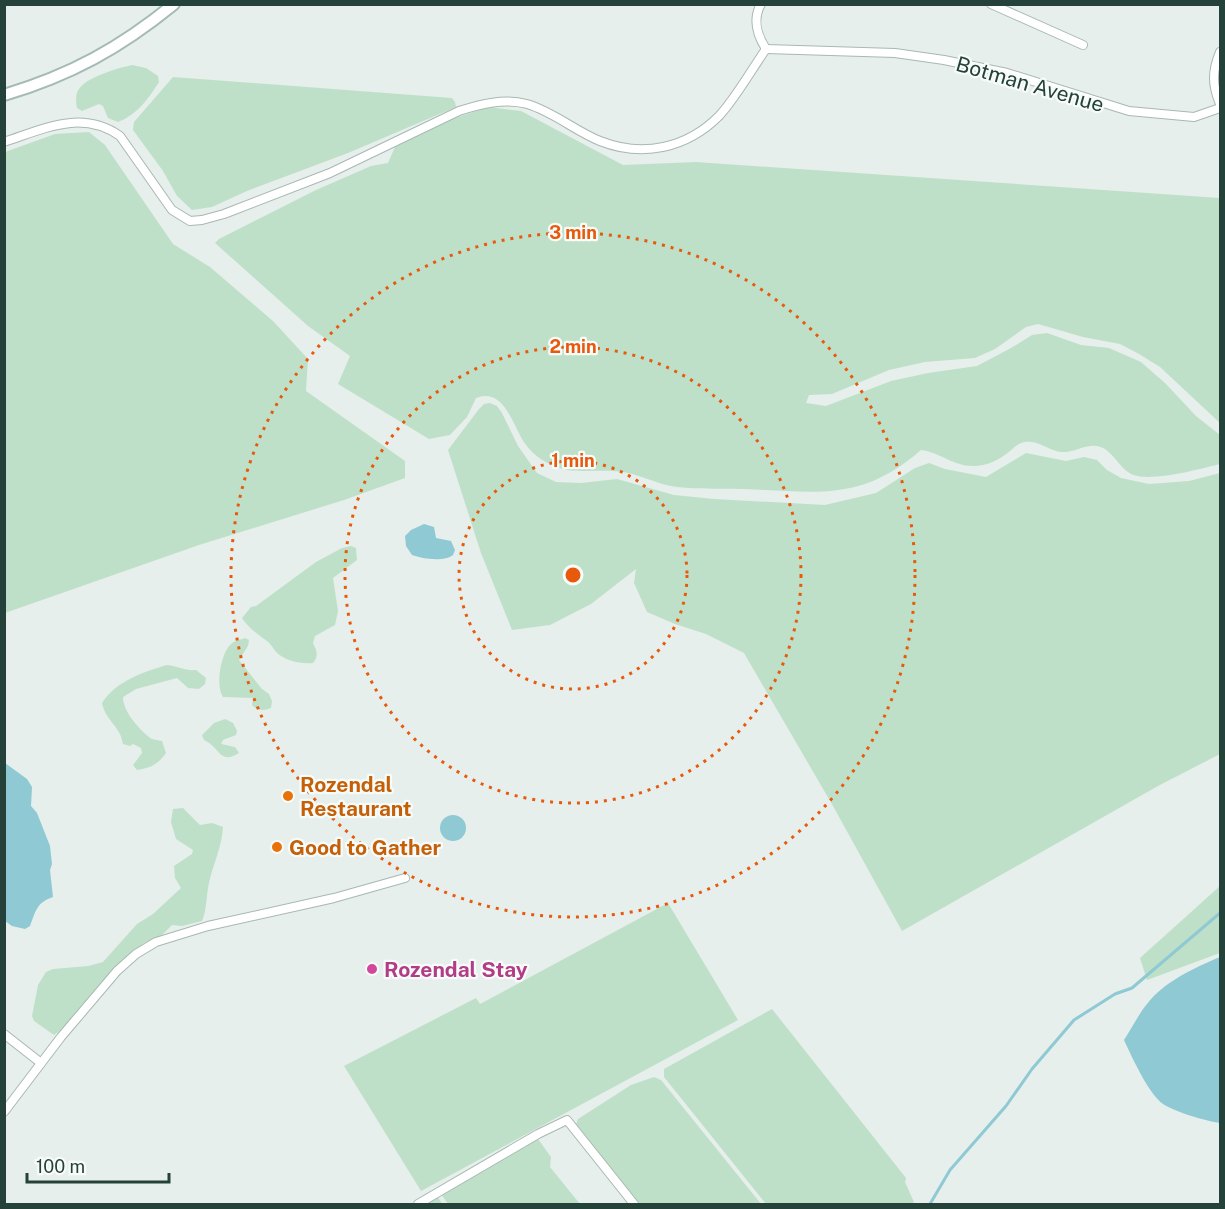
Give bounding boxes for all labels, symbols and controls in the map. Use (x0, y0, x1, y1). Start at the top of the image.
street label: Botman Avenue (953, 51, 1107, 117)
text: 3 min (549, 222, 597, 243)
text: 2 min (549, 336, 597, 357)
text: 1 min (551, 450, 595, 471)
centre of rings (563, 565, 583, 585)
place label: Rozendal Restaurant (300, 772, 412, 821)
marker: Rozendal Restaurant (281, 789, 295, 803)
place label: Good to Gather (289, 835, 442, 860)
marker: Good to Gather (270, 840, 284, 854)
place label: Rozendal Stay (384, 957, 528, 982)
marker: Rozendal Stay (365, 962, 379, 976)
scale bar (27, 1146, 170, 1184)
text: 100 m (36, 1156, 85, 1177)

